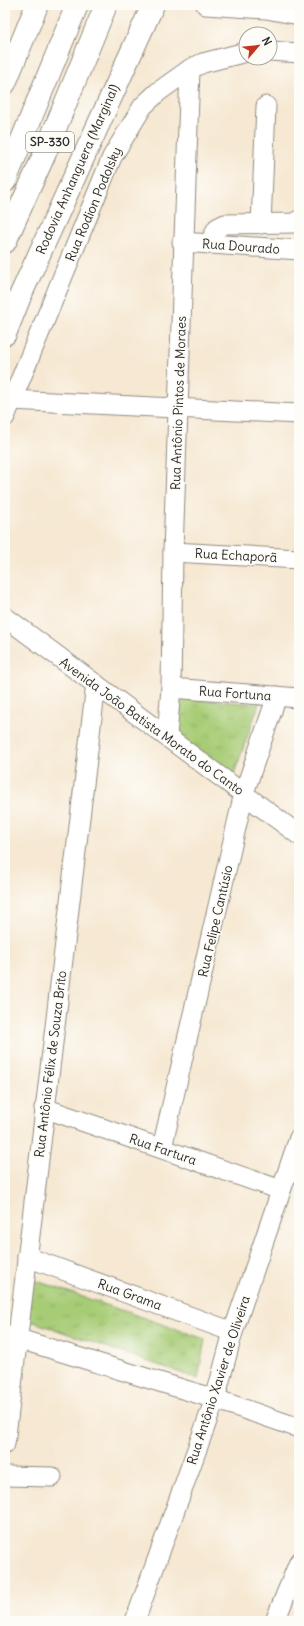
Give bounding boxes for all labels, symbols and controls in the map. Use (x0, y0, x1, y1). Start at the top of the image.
north arrow (238, 26, 278, 66)
text: N (259, 35, 275, 48)
street label: Rodovia Anhanguera (Marginal) (32, 81, 123, 257)
road number: SP-330 (26, 132, 74, 152)
street label: Rua Rodion Podolsky (62, 144, 125, 264)
street label: Rua Dourado (202, 235, 280, 258)
street label: Rua Antônio Pintos de Moraes (167, 316, 190, 490)
street label: Rua Echaporã (194, 545, 278, 566)
street label: Avenida João Batista Morato do Canto (56, 654, 247, 799)
street label: Rua Fortuna (198, 682, 272, 705)
street label: Rua Felipe Cantúsio (194, 863, 237, 979)
street label: Rua Antônio Félix de Souza Brito (31, 970, 70, 1159)
street label: Rua Fartura (127, 1130, 199, 1169)
street label: Rua Grama (95, 1275, 164, 1314)
street label: Rua Antônio Xavier de Oliveira (183, 1293, 254, 1467)

